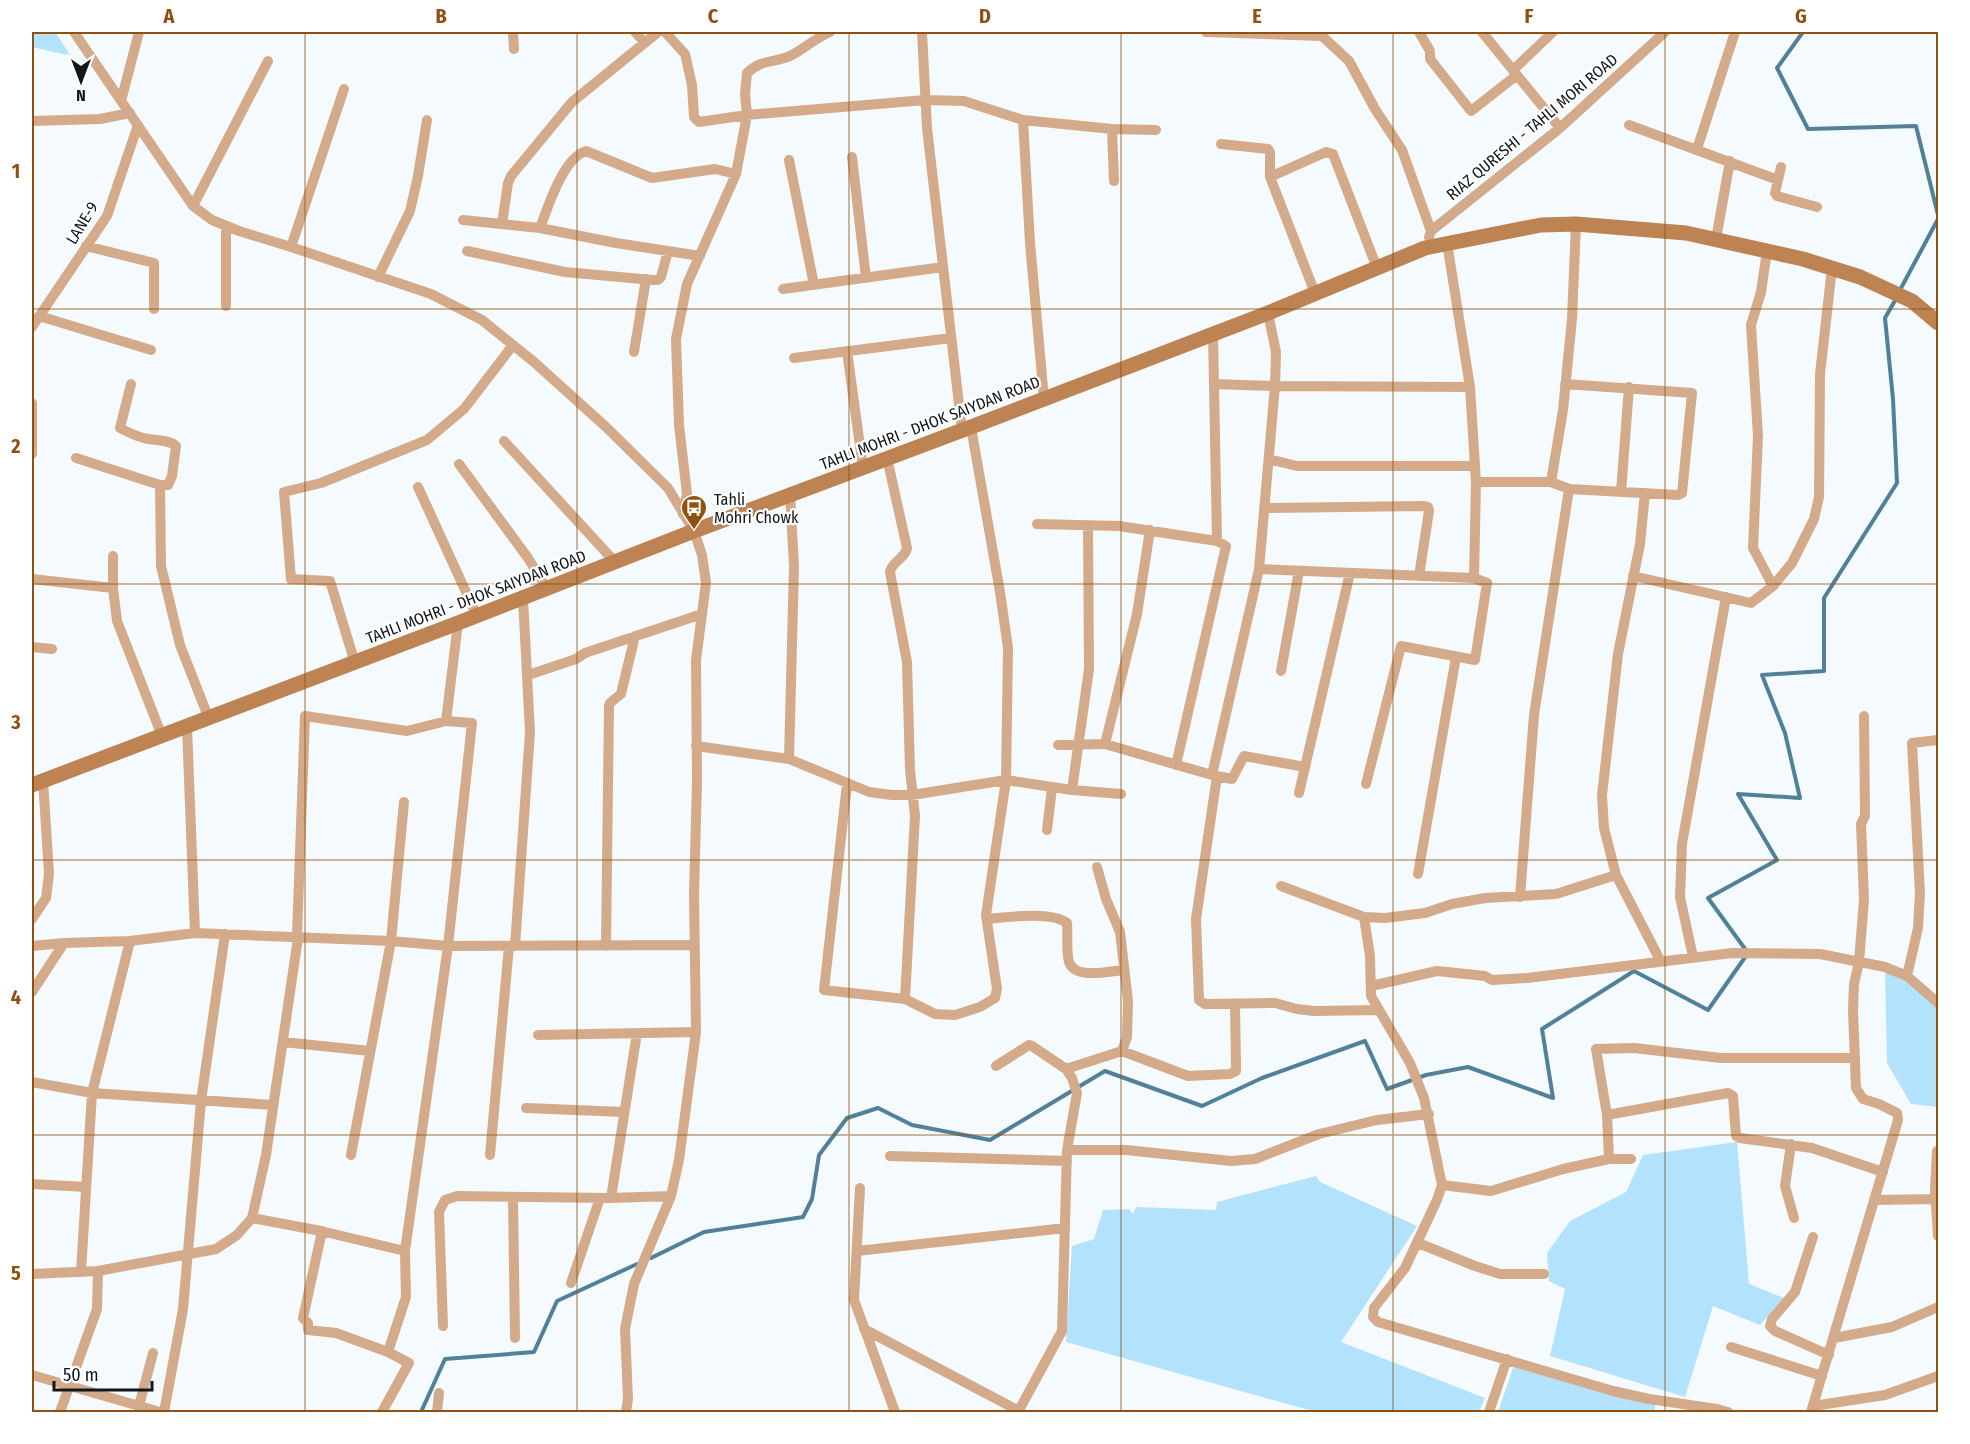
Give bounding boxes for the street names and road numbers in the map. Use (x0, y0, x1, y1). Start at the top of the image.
street label: RIAZ QURESHI - TAHLI MORI ROAD (1443, 50, 1621, 204)
street label: LANE-9 (62, 198, 102, 248)
street label: TAHLI MOHRI - DHOK SAIYDAN ROAD (817, 372, 1043, 474)
street label: TAHLI MOHRI - DHOK SAIYDAN ROAD (363, 546, 589, 648)

